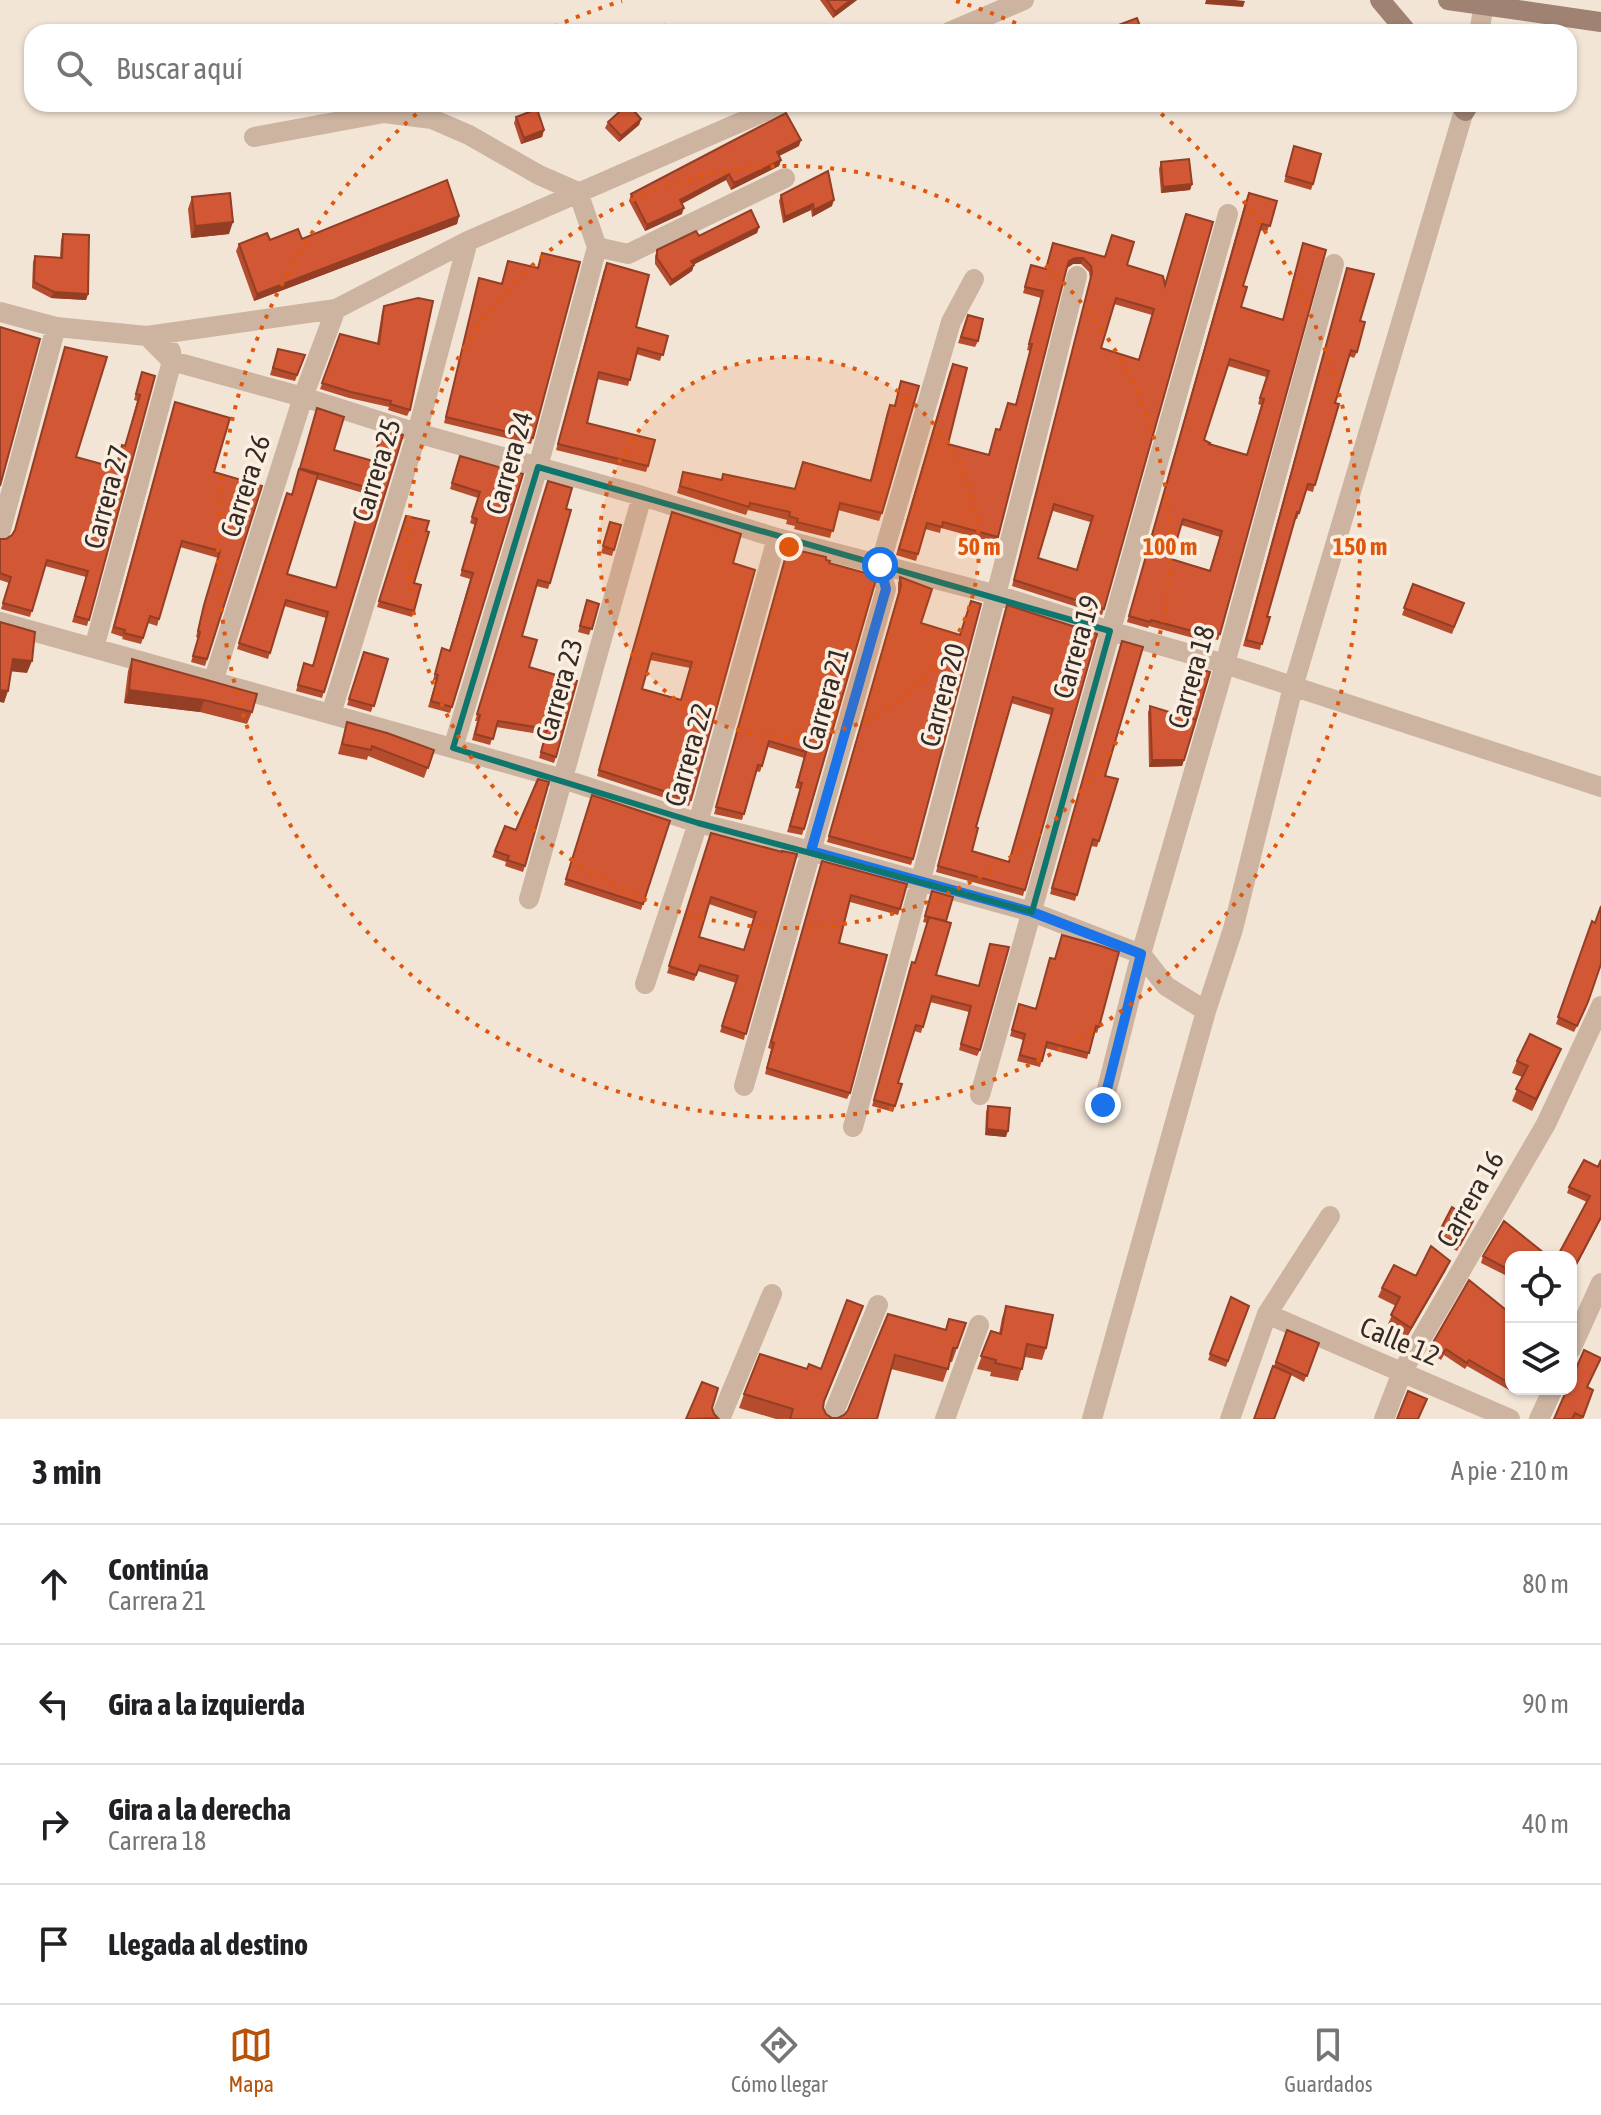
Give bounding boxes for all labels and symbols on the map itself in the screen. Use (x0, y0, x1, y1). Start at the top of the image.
street label: Carrera 24 (479, 408, 539, 518)
street label: Carrera 25 (345, 415, 407, 525)
street label: Carrera 26 (213, 431, 277, 541)
street label: Carrera 27 (77, 442, 135, 552)
centre of rings (775, 533, 803, 561)
text: 50 m (957, 533, 1001, 560)
text: 100 m (1143, 533, 1197, 560)
text: 150 m (1333, 533, 1387, 560)
route start (862, 547, 898, 583)
street label: Carrera 19 (1046, 592, 1106, 702)
street label: Carrera 18 (1161, 622, 1221, 732)
street label: Carrera 23 (529, 635, 589, 745)
street label: Carrera 20 (913, 640, 971, 750)
street label: Carrera 21 (795, 644, 855, 754)
street label: Carrera 22 (658, 700, 718, 810)
route end (1085, 1087, 1121, 1123)
street label: Carrera 16 (1430, 1145, 1510, 1253)
street label: Calle 12 (1356, 1310, 1444, 1372)

